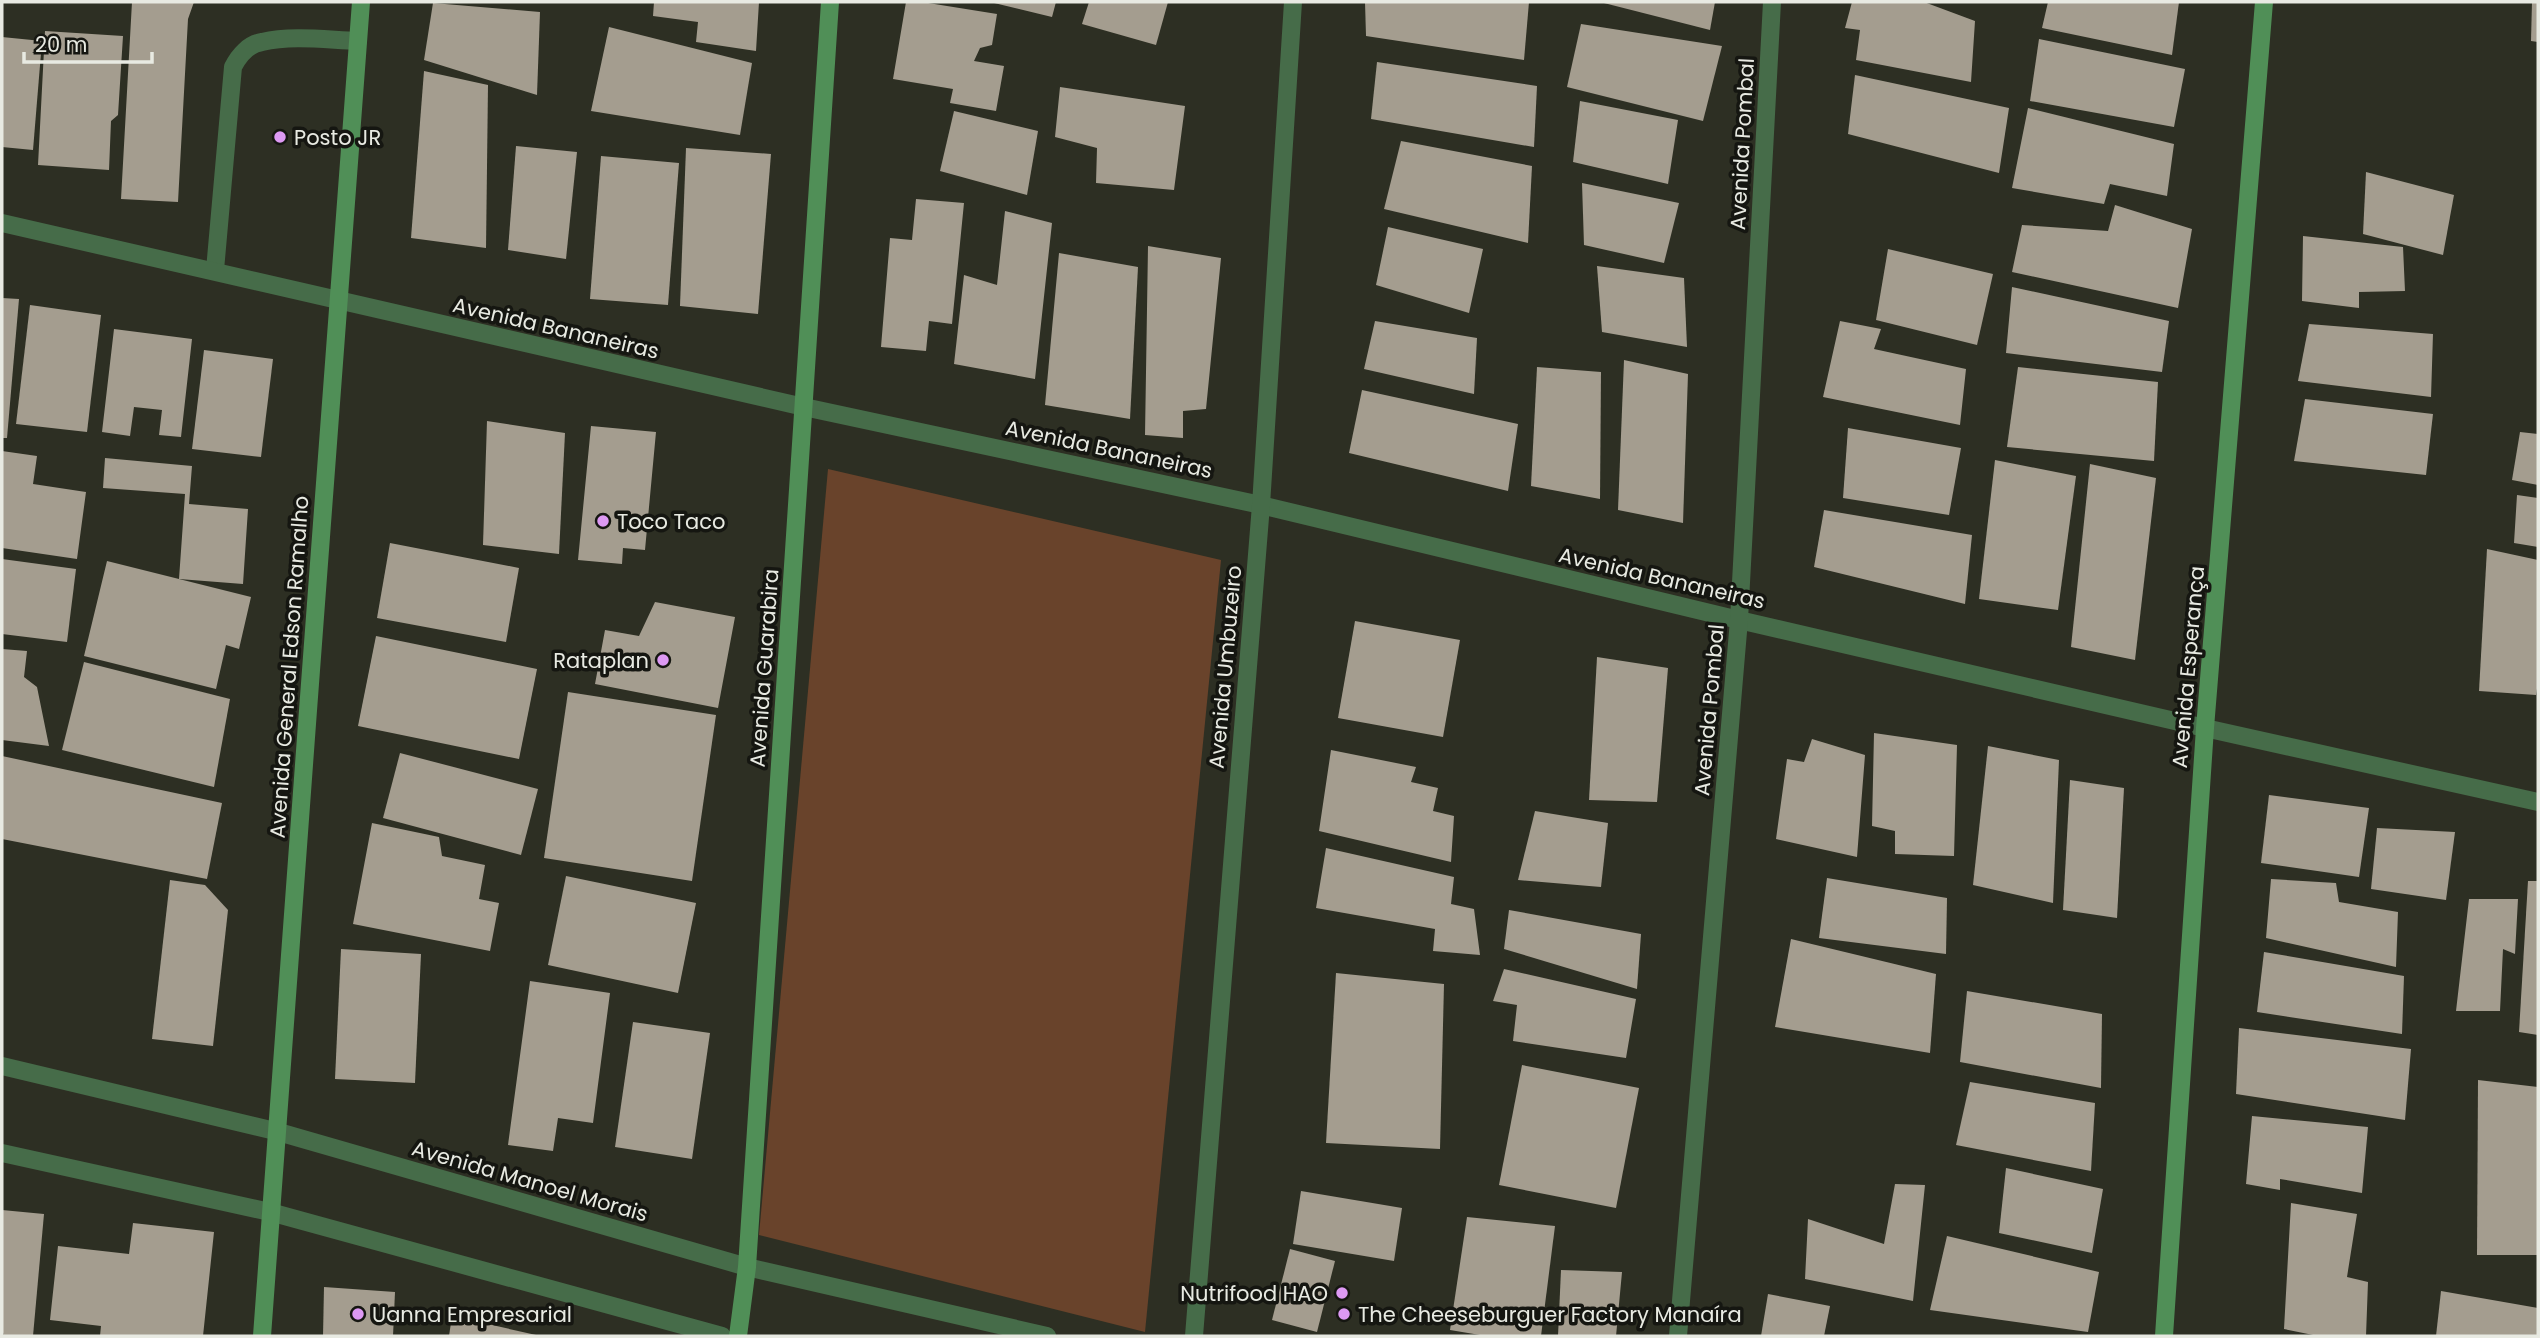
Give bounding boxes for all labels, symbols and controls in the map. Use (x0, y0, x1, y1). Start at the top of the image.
scale bar (24, 21, 152, 65)
text: 20 m (35, 30, 88, 59)
street label: Avenida Pombal (1723, 57, 1761, 231)
place label: Posto JR (294, 123, 381, 152)
marker: Posto JR (272, 129, 288, 145)
street label: Avenida Bananeiras (450, 290, 662, 366)
street label: Avenida Bananeiras (1003, 413, 1215, 485)
street label: Avenida General Edson Ramalho (263, 495, 315, 839)
place label: Toco Taco (617, 507, 725, 536)
marker: Toco Taco (595, 513, 611, 529)
street label: Avenida Bananeiras (1556, 540, 1768, 616)
street label: Avenida Umbuzeiro (1202, 564, 1248, 770)
street label: Avenida Esperança (2165, 565, 2211, 769)
street label: Avenida Guarabira (743, 568, 785, 768)
street label: Avenida Pombal (1687, 623, 1731, 797)
place label: Rataplan (553, 646, 649, 675)
marker: Rataplan (655, 652, 671, 668)
street label: Avenida Manoel Morais (409, 1133, 651, 1229)
place label: Nutrifood HAO (1180, 1279, 1328, 1308)
marker: Nutrifood HAO (1334, 1285, 1350, 1301)
place label: Uanna Empresarial (372, 1300, 572, 1329)
place label: The Cheeseburguer Factory Manaíra (1358, 1300, 1742, 1329)
marker: Uanna Empresarial (350, 1306, 366, 1322)
marker: The Cheeseburguer Factory Manaíra (1336, 1306, 1352, 1322)

